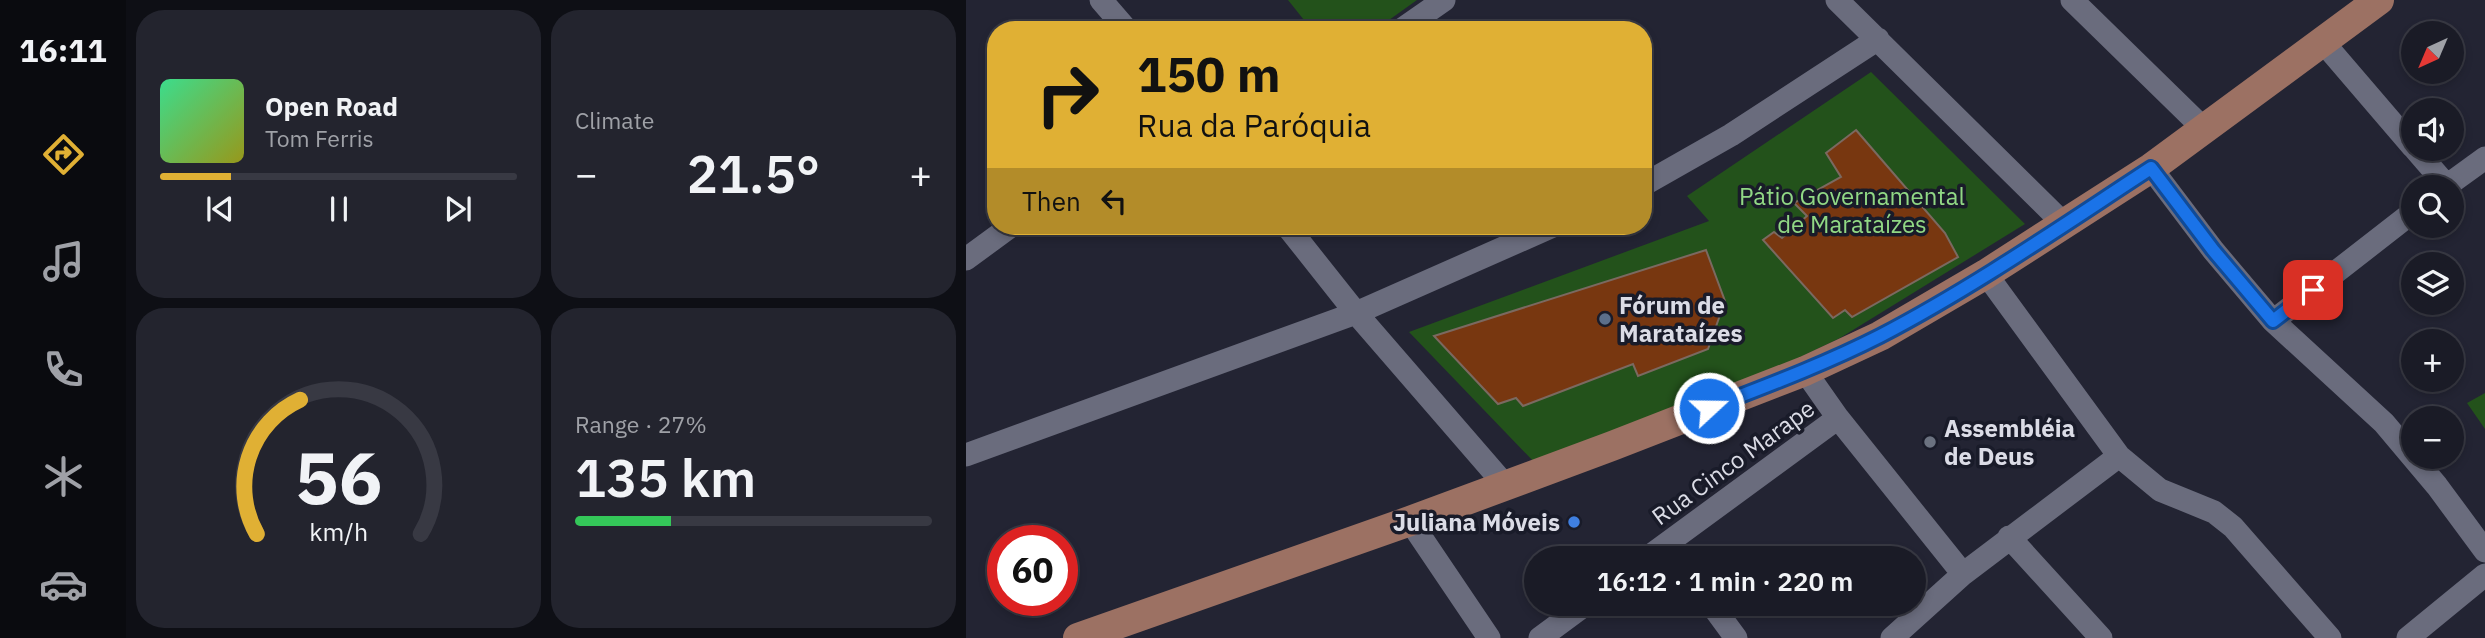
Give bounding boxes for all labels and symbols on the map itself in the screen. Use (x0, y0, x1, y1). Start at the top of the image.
north arrow (2401, 21, 2464, 84)
park label: Pátio Governamental de Marataízes (1739, 180, 1965, 240)
pin (2283, 260, 2343, 320)
place label: Fórum de Marataízes (1619, 289, 1743, 349)
marker: Fórum de Marataízes (1597, 311, 1613, 327)
position arrow (1672, 371, 1746, 445)
street label: Rua Cinco Marape (1645, 392, 1821, 532)
place label: Assembléia de Deus (1944, 412, 2075, 472)
marker: Assembléia de Deus (1922, 434, 1938, 450)
place label: Juliana Móveis (1393, 506, 1560, 538)
marker: Juliana Móveis (1566, 514, 1582, 530)
speed limit sign: 60 (987, 525, 1078, 616)

